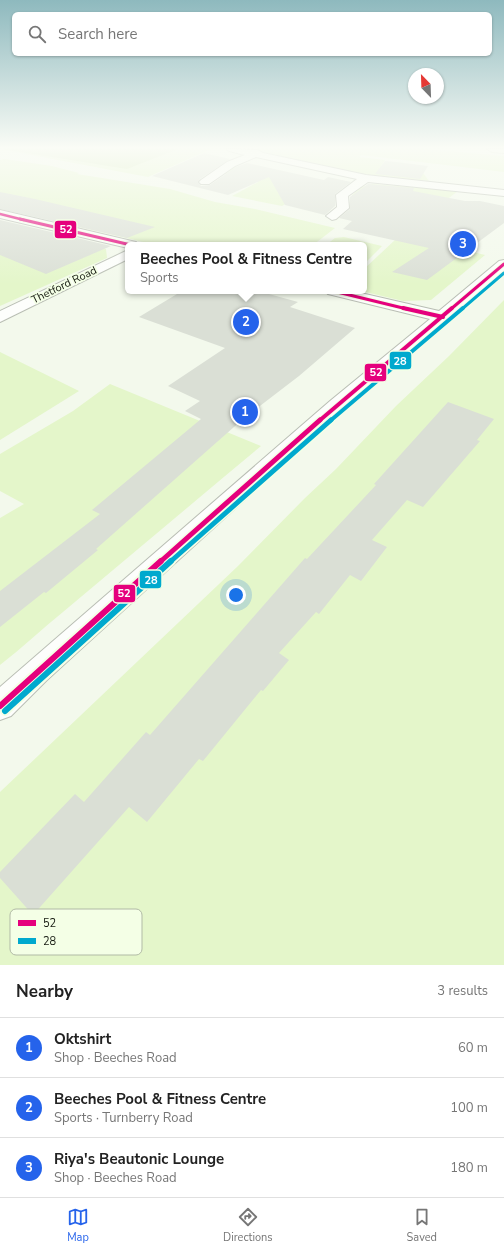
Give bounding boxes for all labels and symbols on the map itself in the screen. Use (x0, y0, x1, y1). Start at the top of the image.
north arrow (408, 68, 444, 104)
line badge: 52 (54, 220, 77, 239)
text: 52 (59, 222, 73, 237)
pin: 3 (450, 229, 476, 259)
street label: Thetford Road (29, 263, 99, 307)
pin: 2 (233, 307, 259, 337)
line badge: 28 (389, 351, 412, 370)
text: 28 (393, 354, 407, 369)
line badge: 52 (364, 363, 387, 382)
text: 52 (369, 365, 383, 380)
pin: 1 (232, 397, 258, 427)
line badge: 28 (139, 570, 162, 589)
text: 28 (144, 573, 158, 588)
line badge: 52 (113, 584, 136, 603)
your location (226, 585, 246, 605)
text: 52 (117, 586, 131, 601)
legend (10, 909, 142, 955)
text: 52 (43, 916, 56, 931)
text: 28 (43, 934, 57, 949)

